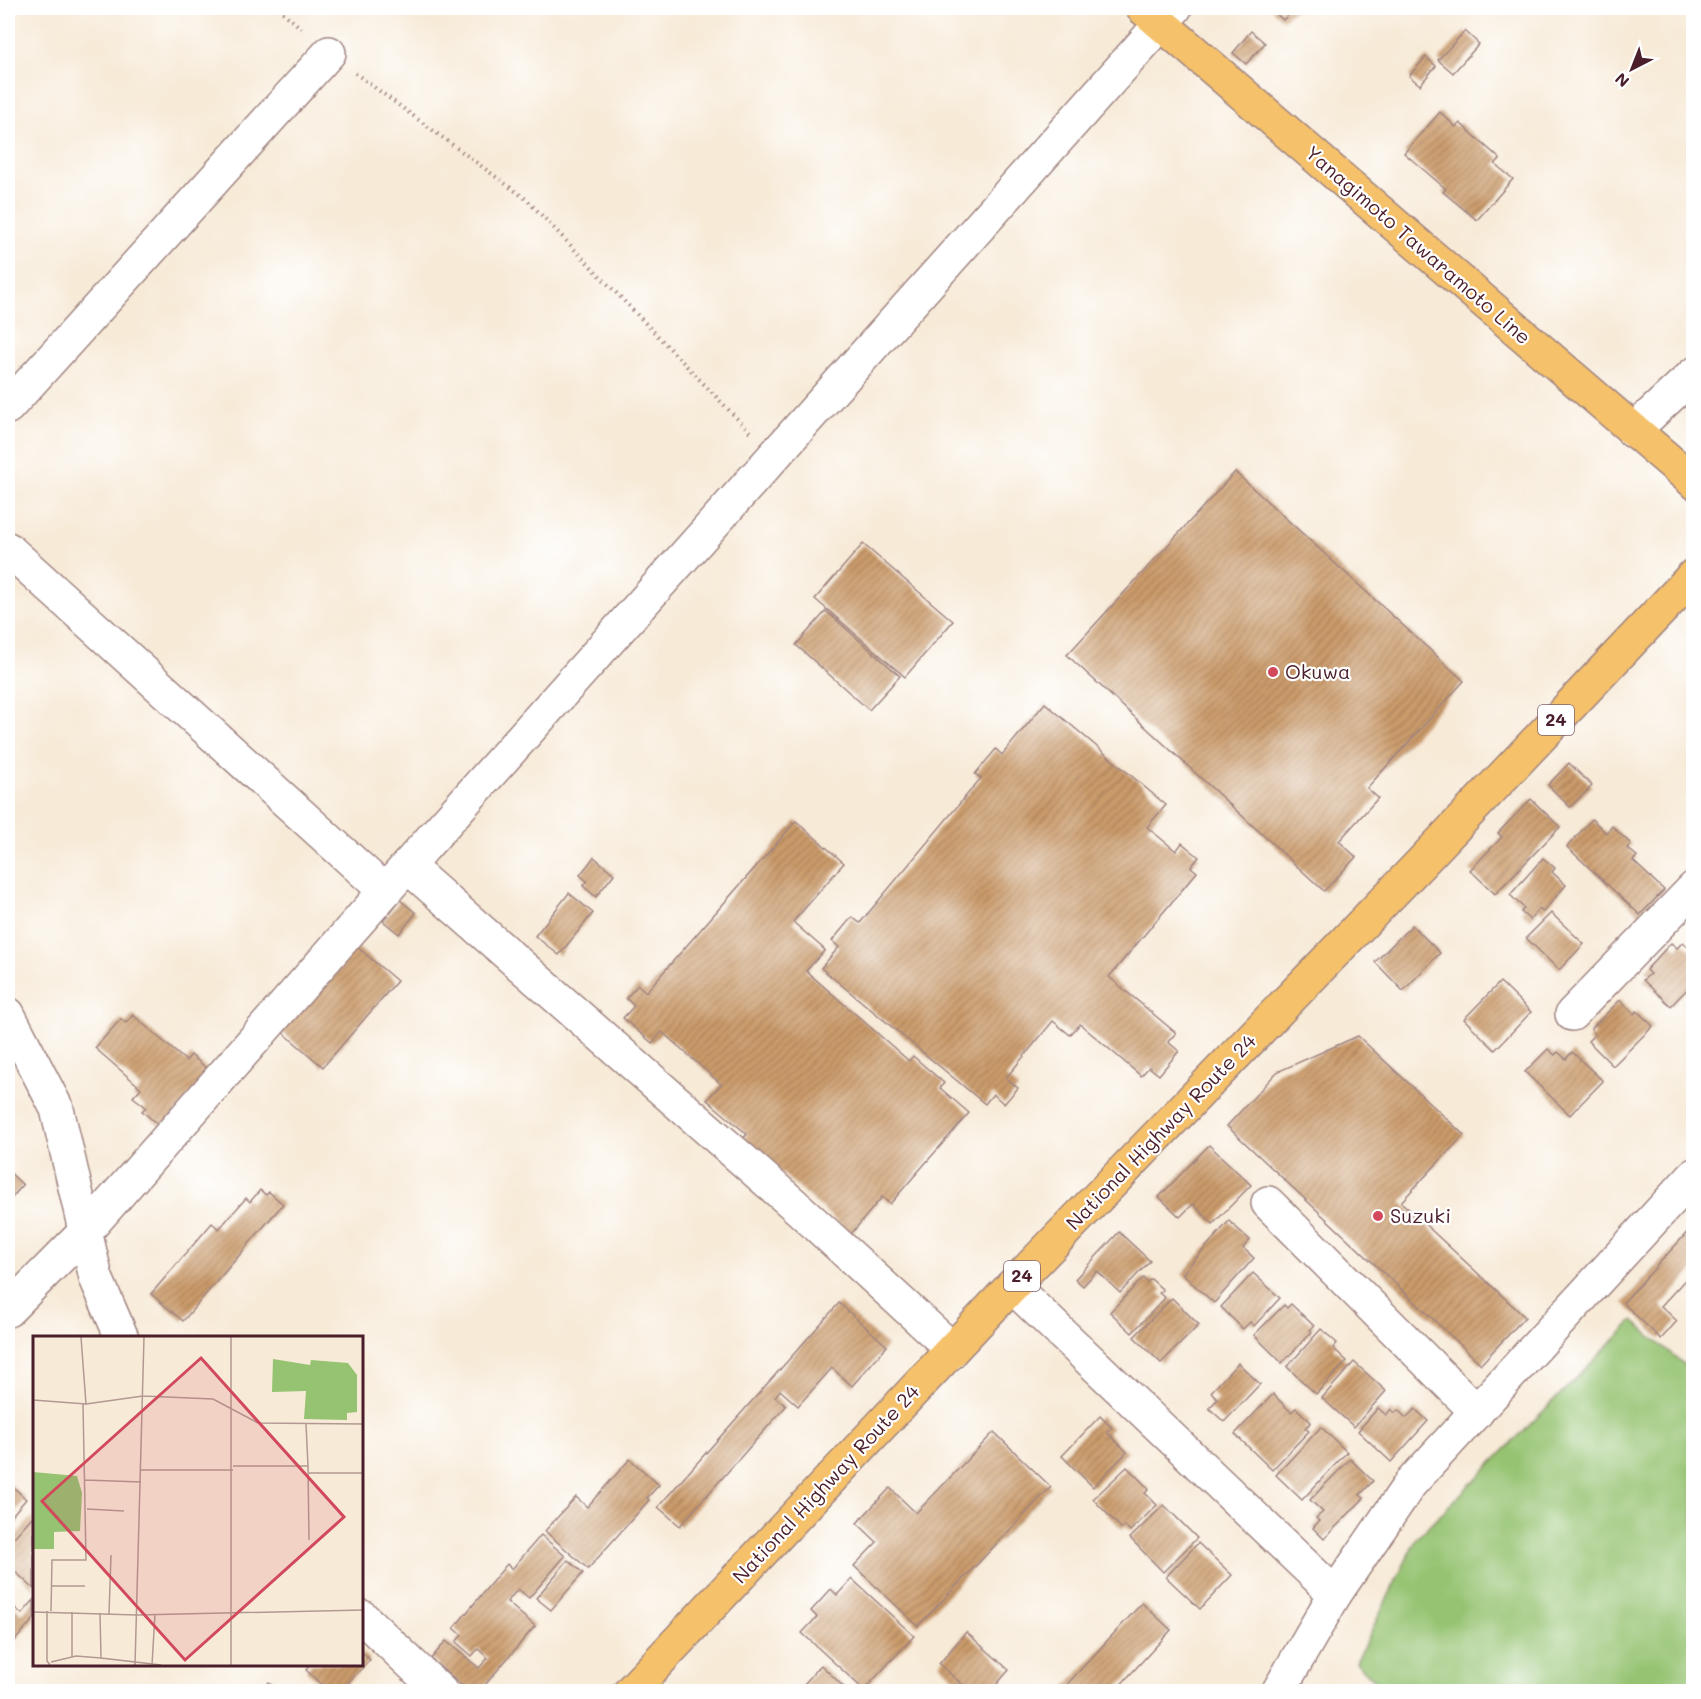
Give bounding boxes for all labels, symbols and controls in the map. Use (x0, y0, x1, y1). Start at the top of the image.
north arrow (1602, 39, 1662, 99)
text: N (1610, 69, 1633, 92)
street label: Yanagimoto Tawaramoto Line (1300, 139, 1537, 349)
place label: Okuwa (1285, 658, 1350, 684)
marker: Okuwa (1266, 665, 1280, 679)
road number: 24 (1538, 705, 1574, 735)
street label: National Highway Route 24 (1060, 1027, 1261, 1235)
place label: Suzuki (1390, 1202, 1451, 1228)
marker: Suzuki (1371, 1209, 1385, 1223)
road number: 24 (1004, 1261, 1040, 1291)
inset map (33, 1336, 363, 1666)
street label: National Highway Route 24 (726, 1378, 925, 1588)

